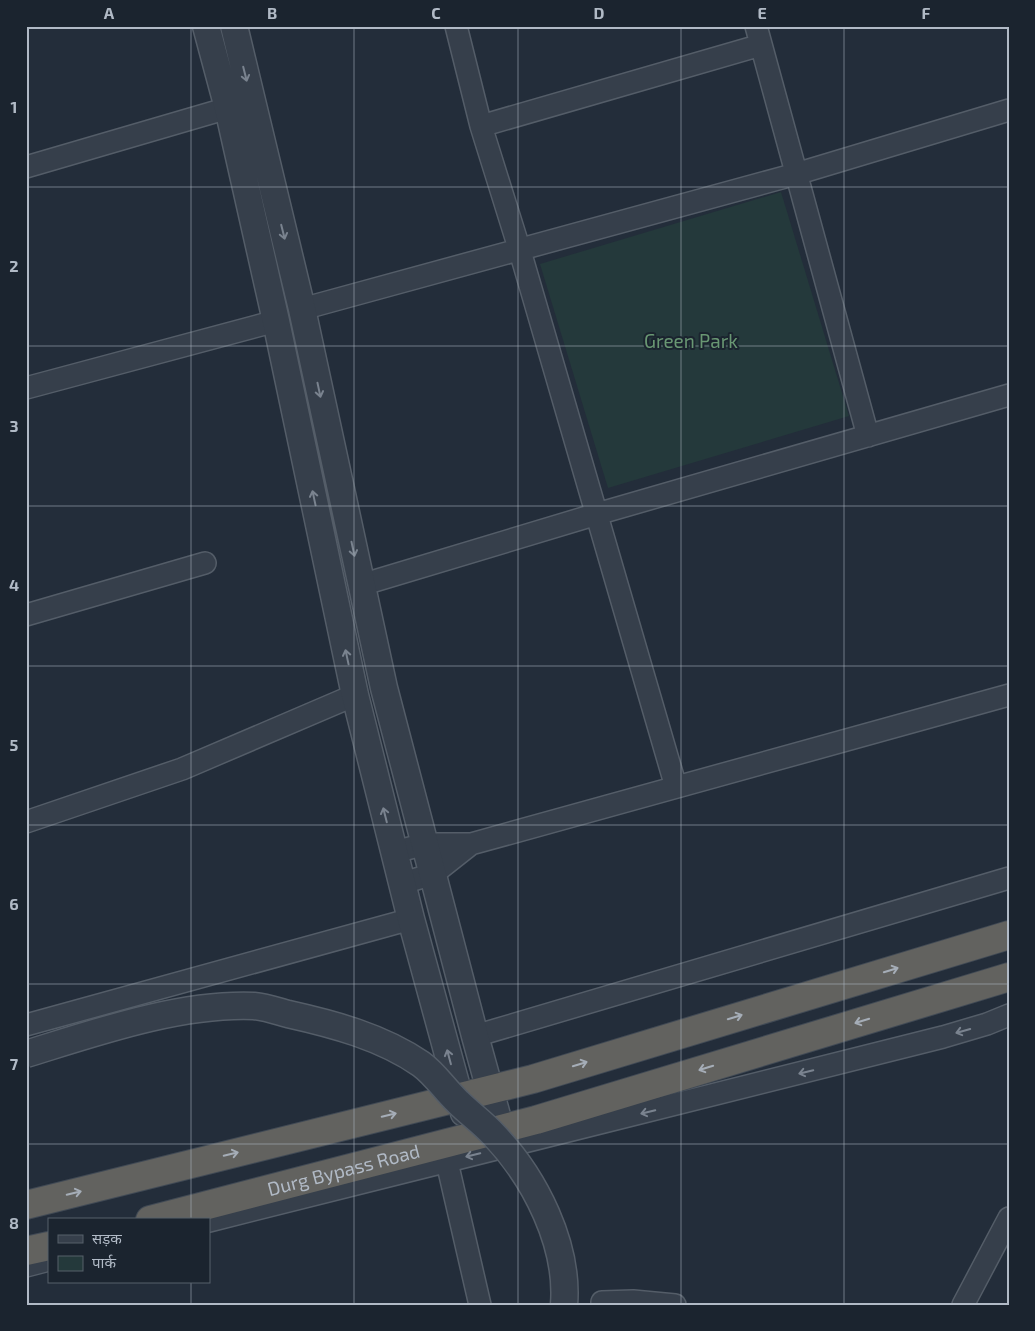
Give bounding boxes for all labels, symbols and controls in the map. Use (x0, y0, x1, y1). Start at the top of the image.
text: A (104, 3, 115, 22)
text: B (267, 3, 277, 22)
text: C (431, 3, 441, 22)
text: D (594, 3, 605, 22)
text: E (757, 3, 767, 22)
text: F (922, 3, 931, 22)
one-way arrow (241, 65, 250, 81)
text: 1 (11, 97, 17, 116)
one-way arrow (279, 223, 288, 239)
text: 2 (9, 256, 19, 275)
park label: Green Park (644, 329, 738, 352)
one-way arrow (315, 382, 324, 398)
text: 3 (9, 416, 19, 435)
one-way arrow (308, 491, 318, 507)
one-way arrow (349, 541, 358, 557)
text: 4 (9, 575, 19, 594)
one-way arrow (342, 650, 352, 666)
text: 5 (10, 735, 19, 754)
one-way arrow (380, 808, 389, 824)
text: 6 (9, 894, 19, 913)
one-way arrow (883, 965, 898, 974)
one-way arrow (727, 1012, 743, 1022)
one-way arrow (854, 1017, 870, 1027)
one-way arrow (955, 1027, 971, 1037)
one-way arrow (443, 1049, 453, 1065)
text: 7 (10, 1054, 19, 1073)
one-way arrow (572, 1059, 588, 1069)
one-way arrow (698, 1064, 714, 1074)
one-way arrow (798, 1068, 814, 1077)
one-way arrow (641, 1108, 657, 1117)
one-way arrow (381, 1110, 397, 1119)
street label: Durg Bypass Road (265, 1139, 422, 1200)
one-way arrow (223, 1149, 239, 1158)
one-way arrow (466, 1151, 482, 1160)
one-way arrow (65, 1188, 81, 1197)
text: 8 (9, 1213, 19, 1232)
legend (48, 1218, 210, 1284)
text: सड़क (92, 1229, 122, 1247)
text: पार्क (92, 1253, 116, 1271)

